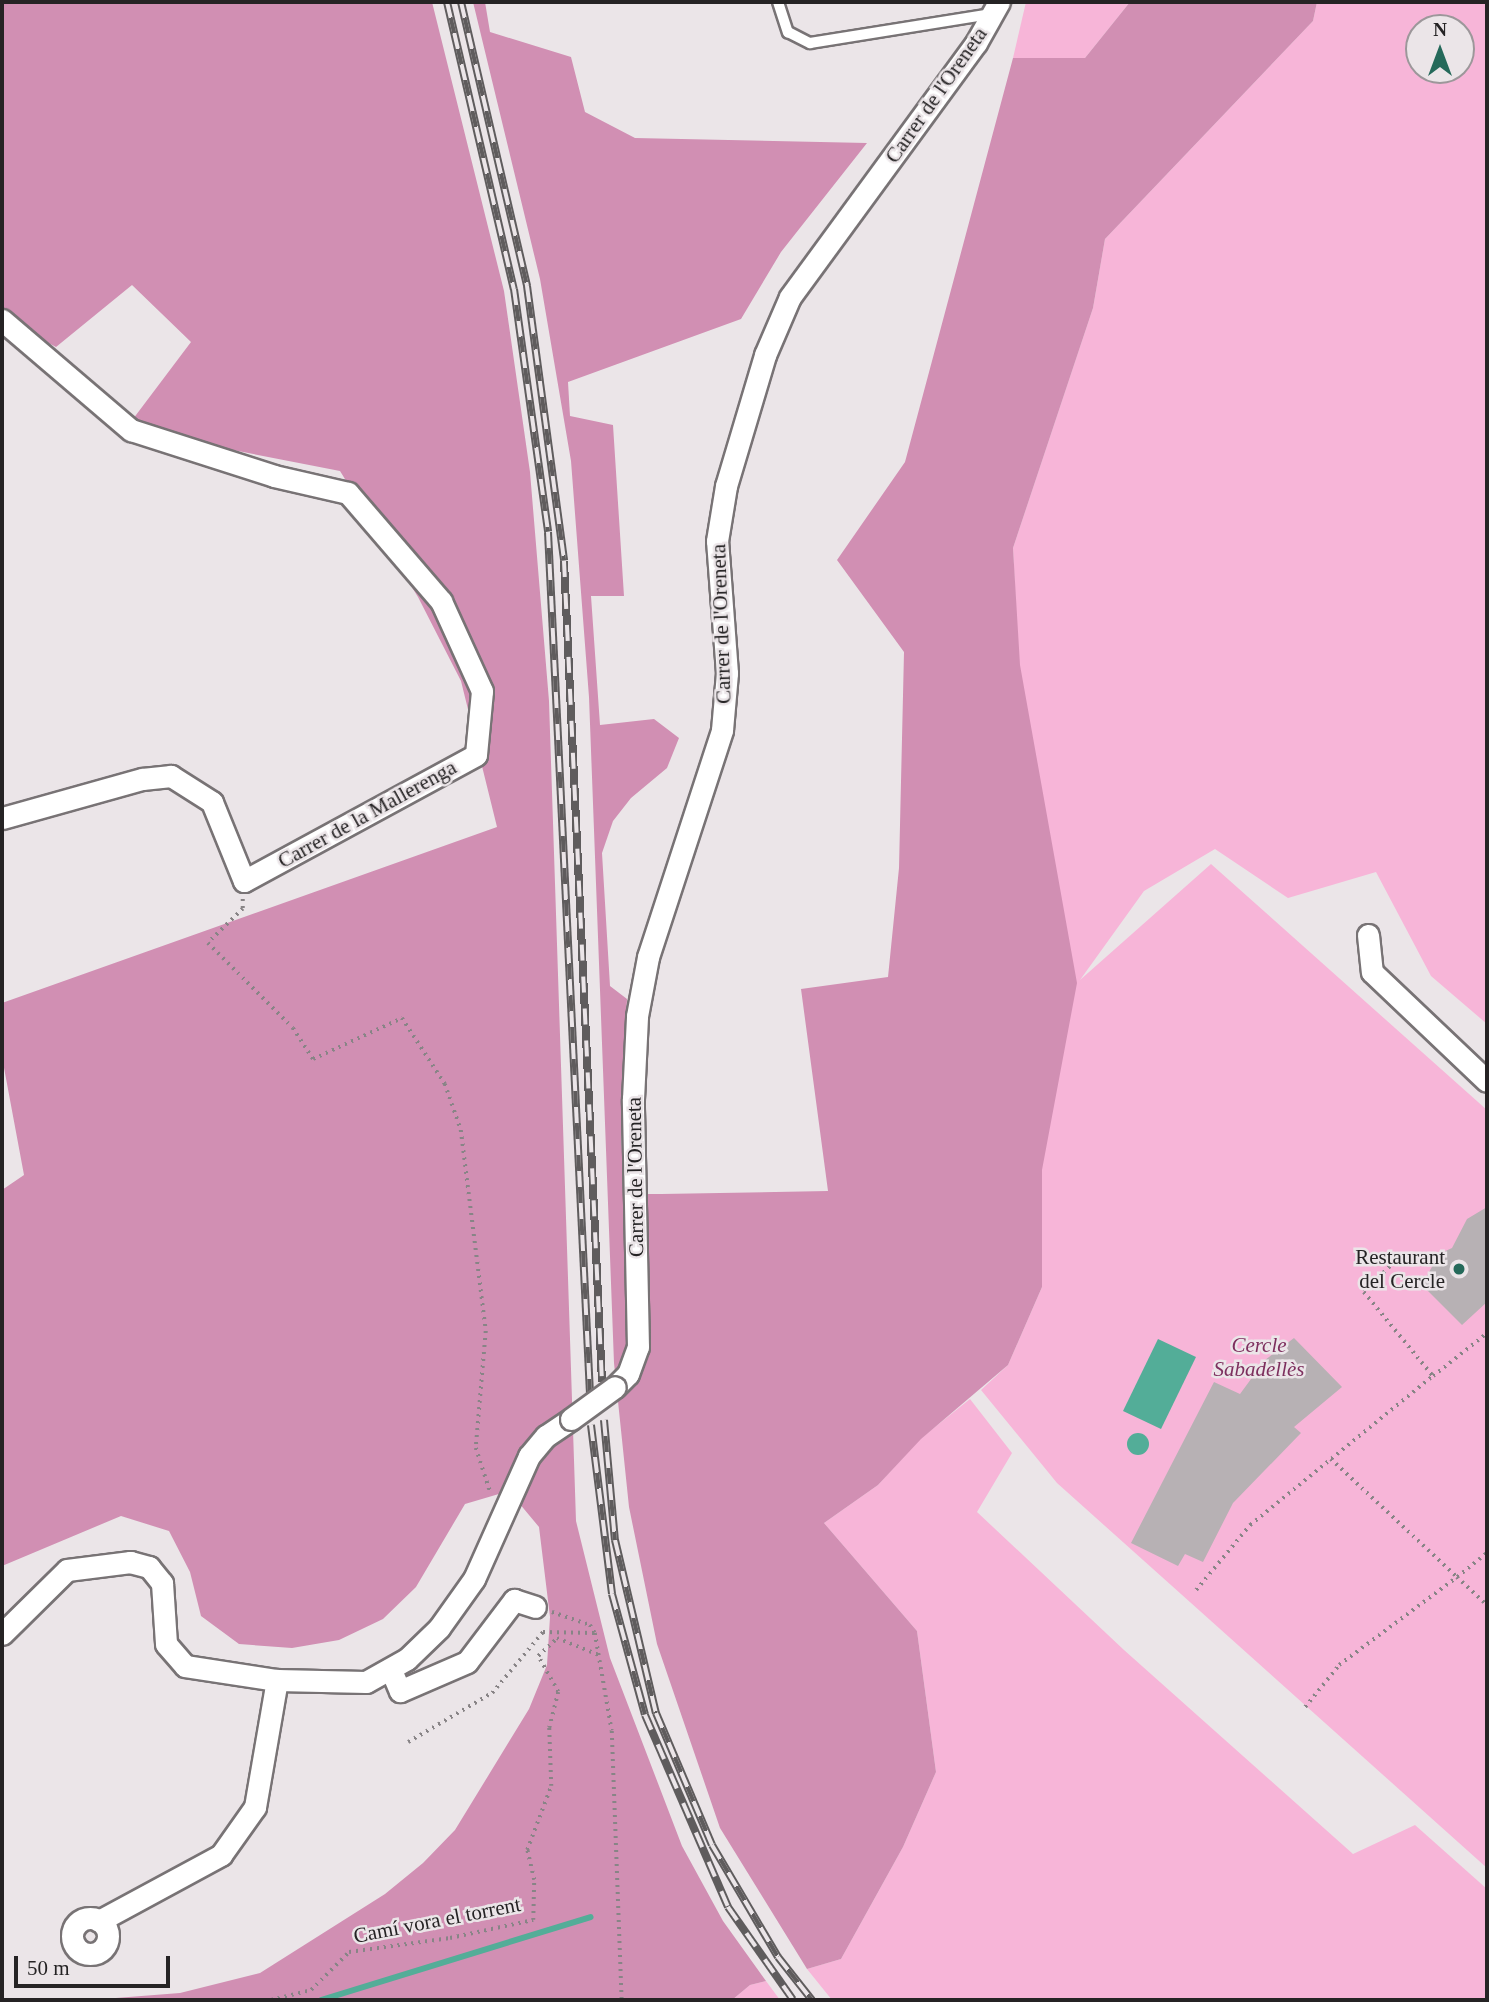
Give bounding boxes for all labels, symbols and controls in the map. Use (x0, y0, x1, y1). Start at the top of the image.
north arrow (1405, 14, 1475, 84)
text: N (1433, 19, 1447, 40)
street label: Carrer de l'Oreneta (880, 22, 992, 168)
street label: Carrer de l'Oreneta (706, 544, 736, 704)
street label: Carrer de la Mallerenga (273, 755, 461, 873)
street label: Carrer de l'Oreneta (621, 1097, 649, 1257)
place label: Restaurant del Cercle (1355, 1244, 1445, 1294)
marker: Restaurant del Cercle (1451, 1261, 1467, 1277)
park label: Cercle Sabadellès (1214, 1332, 1304, 1382)
street label: Camí vora el torrent (351, 1891, 523, 1949)
scale bar (18, 1942, 173, 1986)
text: 50 m (27, 1956, 70, 1980)

